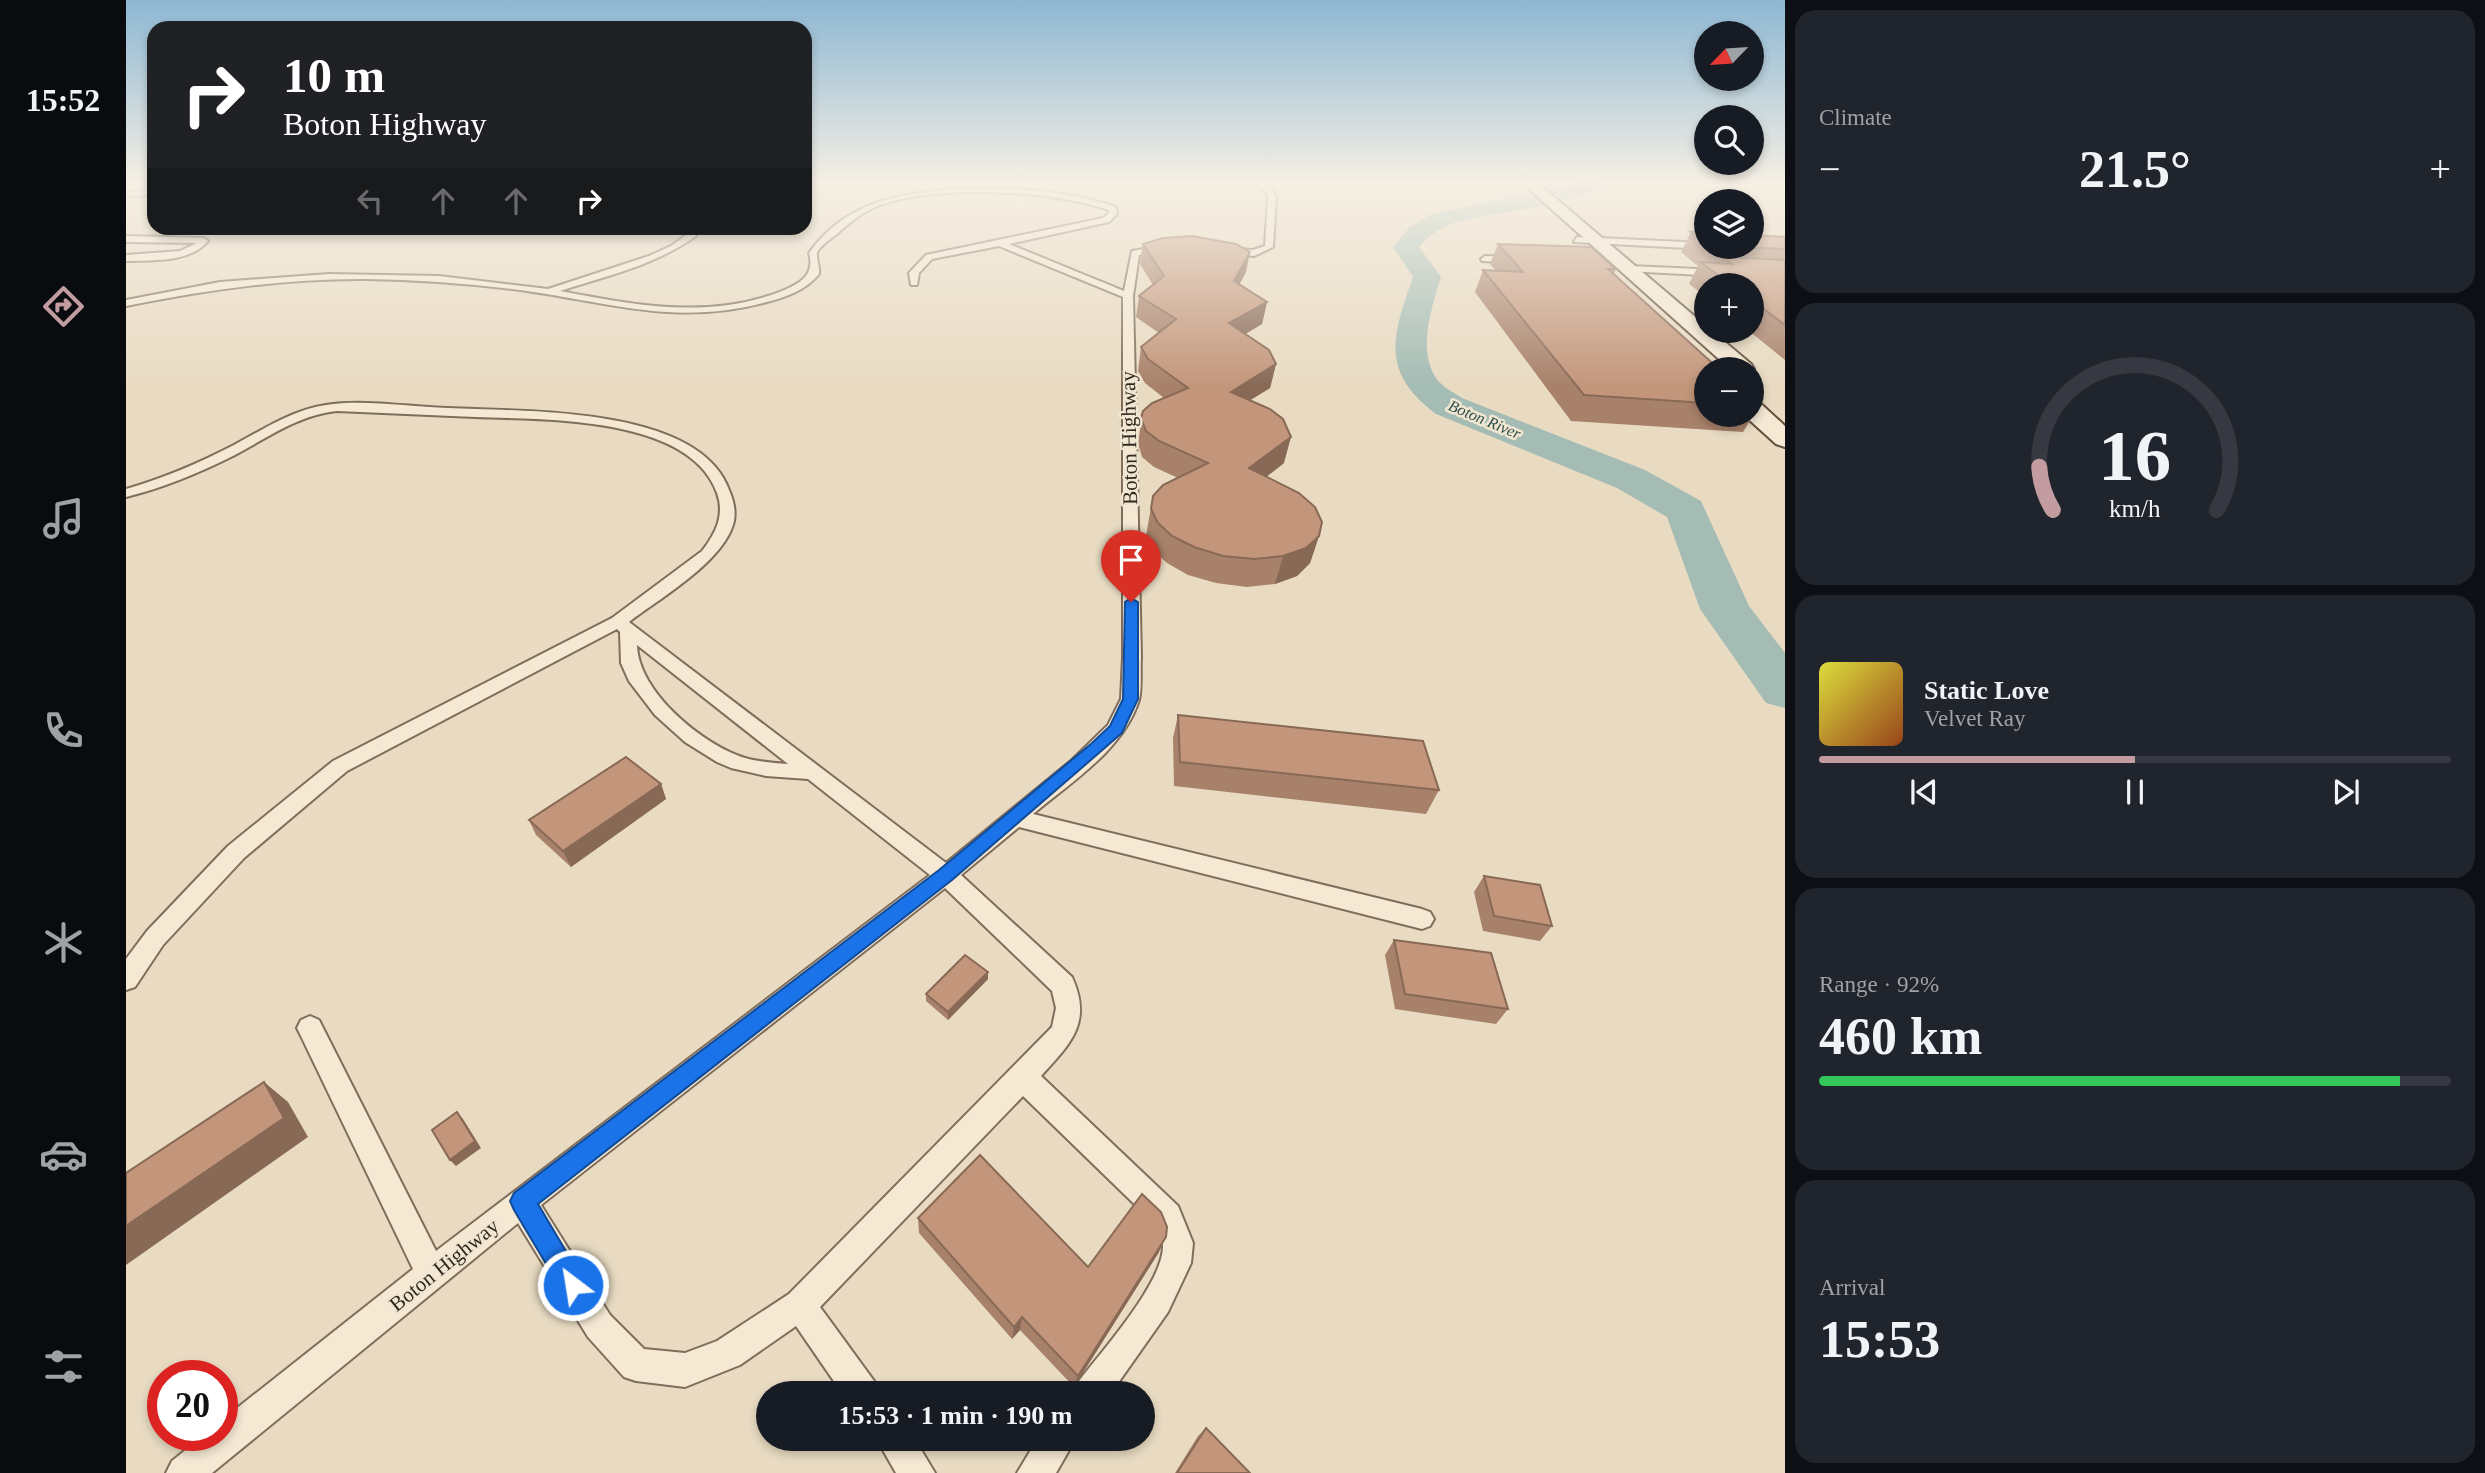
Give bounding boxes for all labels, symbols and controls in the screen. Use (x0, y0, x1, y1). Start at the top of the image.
north arrow (1694, 21, 1764, 91)
map controls (1694, 21, 1764, 427)
text: 10 m (283, 48, 385, 103)
icon: right (168, 49, 259, 140)
text: 15:52 (26, 82, 100, 118)
button: search (1694, 105, 1764, 175)
text: Climate (1819, 105, 1892, 130)
text: Boton Highway (283, 106, 487, 142)
text: 21.5° (2079, 141, 2191, 198)
text: − (1819, 148, 1840, 190)
text: + (2430, 148, 2451, 190)
icon: left (351, 182, 389, 220)
icon: ahead (424, 182, 462, 220)
icon: ahead (497, 182, 535, 220)
icon: right (570, 182, 608, 220)
button: layers (1694, 189, 1764, 259)
button: + (1694, 273, 1764, 343)
icon: directions (39, 282, 88, 331)
button: − (1694, 357, 1764, 427)
street label: Boton Highway (1116, 371, 1142, 505)
water label: Boton River (1446, 397, 1524, 443)
text: 16 (2099, 415, 2171, 496)
icon: music (39, 494, 88, 543)
text: km/h (2109, 495, 2161, 522)
pin (1101, 530, 1161, 602)
icon: arrive (1112, 541, 1150, 579)
text: Static Love (1924, 676, 2049, 705)
icon: phone (39, 706, 88, 755)
text: Velvet Ray (1924, 706, 2026, 731)
icon: previous (1905, 773, 1943, 811)
icon: pause (2116, 773, 2154, 811)
icon: next (2327, 773, 2365, 811)
icon: climate (39, 918, 88, 967)
text: Range · 92% (1819, 972, 1939, 997)
text: 460 km (1819, 1008, 1982, 1065)
icon: car (39, 1130, 88, 1179)
street label: Boton Highway (385, 1213, 504, 1316)
position arrow (536, 1248, 610, 1322)
text: Arrival (1819, 1275, 1885, 1300)
text: 15:53 (1819, 1311, 1940, 1368)
icon: filters (39, 1342, 88, 1391)
speed limit sign: 20 (147, 1360, 238, 1451)
text: 15:53 · 1 min · 190 m (839, 1401, 1073, 1430)

